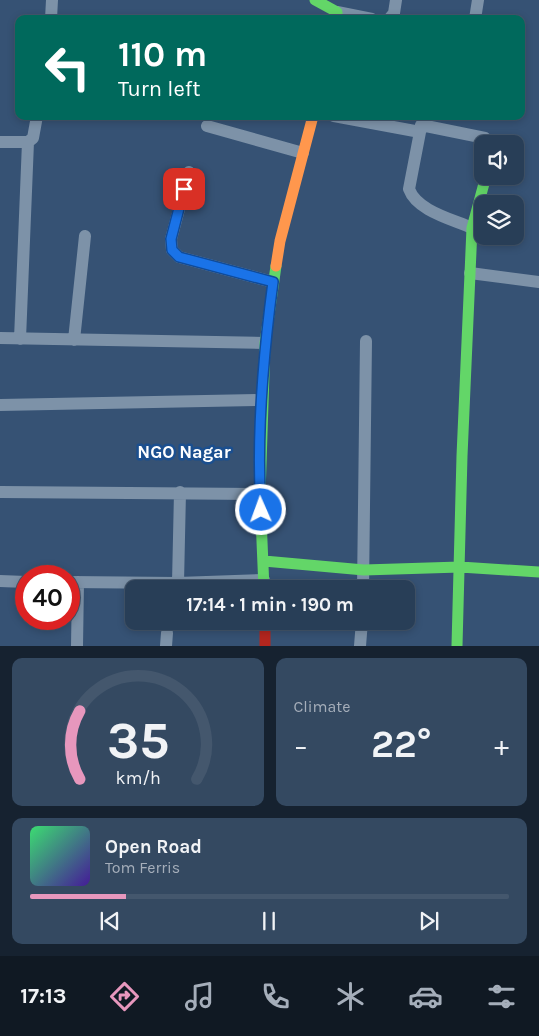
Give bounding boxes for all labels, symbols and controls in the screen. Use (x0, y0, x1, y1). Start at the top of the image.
text: 110 m (118, 34, 207, 75)
icon: left (35, 35, 100, 100)
text: Turn left (118, 76, 201, 102)
map controls (474, 135, 524, 245)
button: sound (474, 135, 524, 185)
pin (163, 168, 205, 210)
icon: arrive (170, 175, 198, 203)
button: layers (474, 195, 524, 245)
district label: NGO Nagar (137, 441, 231, 463)
position arrow (234, 483, 286, 535)
speed limit sign: 40 (15, 565, 80, 630)
text: 17:14 · 1 min · 190 m (186, 594, 354, 616)
text: Climate (294, 697, 351, 716)
text: 35 (106, 710, 169, 771)
text: 22° (371, 722, 432, 767)
text: − (294, 729, 308, 762)
text: + (494, 729, 509, 762)
text: km/h (115, 768, 160, 789)
text: Open Road (105, 836, 202, 858)
text: Tom Ferris (105, 858, 180, 877)
icon: previous (96, 907, 124, 935)
icon: pause (255, 907, 283, 935)
icon: next (415, 907, 443, 935)
icon: directions (107, 979, 142, 1014)
icon: music (182, 979, 217, 1014)
icon: phone (258, 979, 293, 1014)
icon: climate (333, 979, 368, 1014)
icon: car (408, 979, 443, 1014)
icon: filters (484, 979, 519, 1014)
text: 17:13 (20, 983, 66, 1009)

